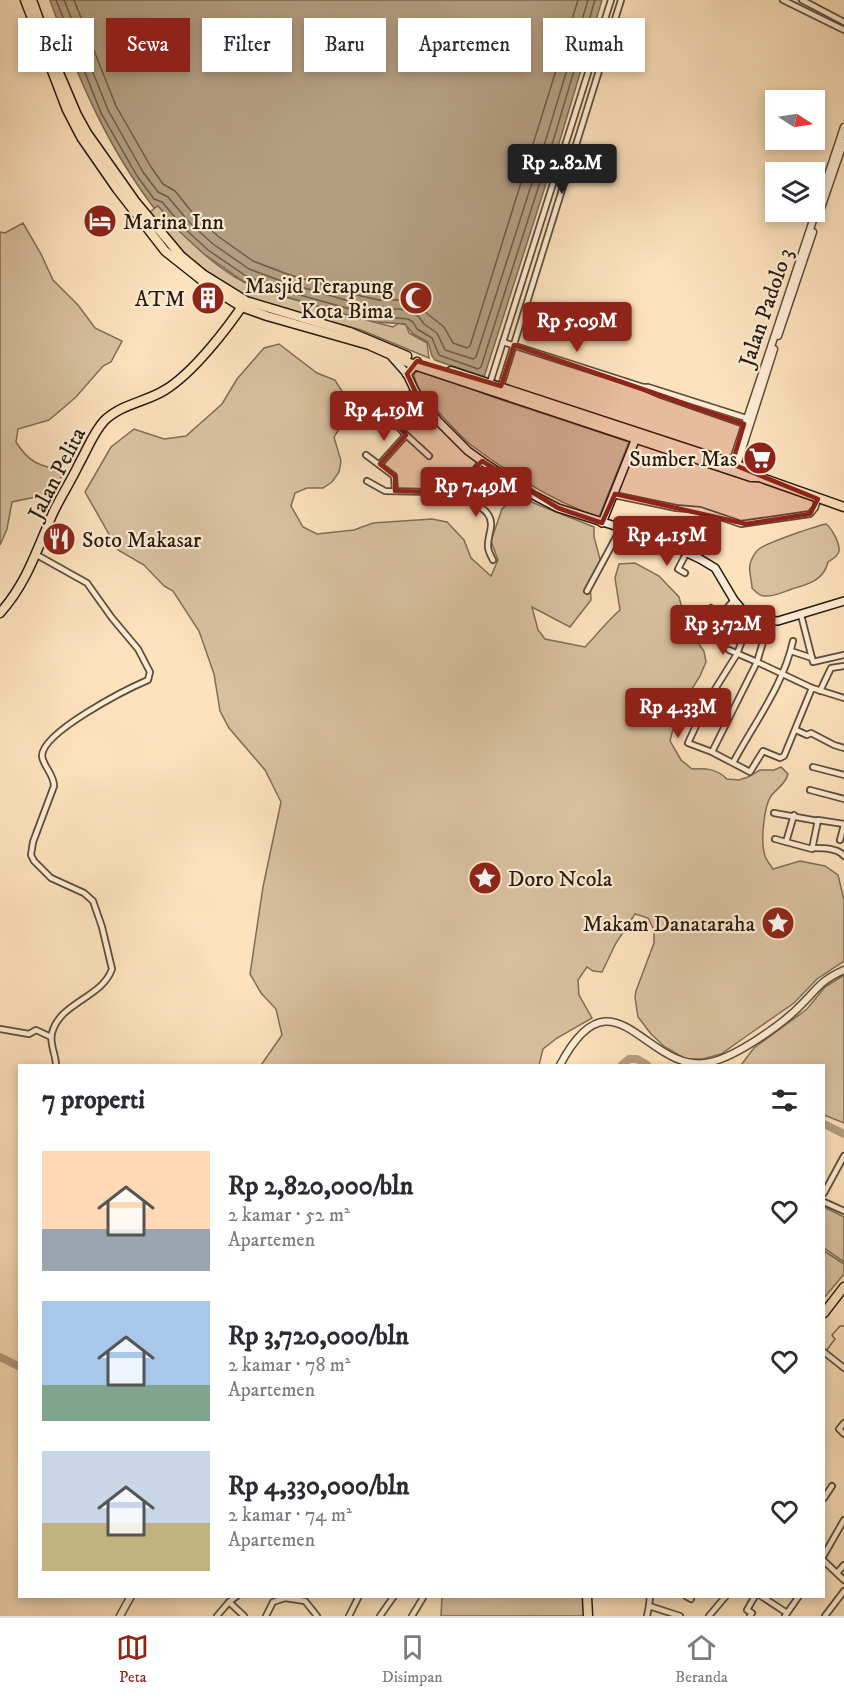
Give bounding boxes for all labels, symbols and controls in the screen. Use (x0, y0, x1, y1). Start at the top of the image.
chip: Beli (18, 18, 94, 72)
chip: Sewa (106, 18, 190, 72)
chip: Filter (202, 18, 292, 72)
chip: Baru (304, 18, 386, 72)
chip: Apartemen (398, 18, 531, 72)
chip: Rumah (543, 18, 645, 72)
north arrow (765, 90, 825, 150)
map controls (765, 90, 825, 222)
pin: Rp 2.82M (500, 144, 624, 195)
text: Rp 2.82M (522, 151, 602, 176)
button: layers (765, 162, 825, 222)
hotel icon: Marina Inn (82, 203, 118, 239)
place label: Marina Inn (123, 209, 224, 236)
street label: Jalan Padolo 3 (733, 245, 799, 372)
place label: Masjid Terapung Kota Bima (245, 273, 394, 325)
building icon: ATM (190, 280, 226, 316)
mosque icon: Masjid Terapung Kota Bima (398, 280, 434, 316)
place label: ATM (135, 286, 185, 313)
pin: Rp 5.09M (515, 302, 639, 353)
text: Rp 5.09M (537, 309, 617, 334)
pin: Rp 4.19M (322, 391, 446, 442)
text: Rp 4.19M (344, 398, 424, 423)
street label: Jalan Pelita (22, 422, 92, 526)
supermarket icon: Sumber Mas (742, 440, 778, 476)
place label: Sumber Mas (629, 446, 737, 473)
pin: Rp 7.49M (414, 467, 538, 518)
text: Rp 7.49M (435, 474, 517, 499)
pin: Rp 4.15M (605, 516, 729, 567)
restaurant icon: Soto Makasar (41, 521, 77, 557)
text: Rp 4.15M (627, 523, 707, 548)
place label: Soto Makasar (82, 527, 202, 554)
pin: Rp 3.72M (661, 605, 785, 656)
text: Rp 3.72M (684, 612, 762, 637)
pin: Rp 4.33M (616, 688, 740, 739)
text: Rp 4.33M (639, 695, 717, 720)
place icon: Doro Ncola (467, 860, 503, 896)
place label: Doro Ncola (508, 866, 613, 893)
place icon: Makam Danataraha (760, 905, 796, 941)
place label: Makam Danataraha (583, 911, 756, 938)
text: 7 properti (42, 1084, 145, 1117)
icon: filters (768, 1084, 801, 1117)
text: Rp 2,820,000/bln (228, 1170, 413, 1203)
icon: home (90, 1175, 162, 1247)
icon: heart (768, 1195, 801, 1228)
text: 2 kamar · 52 m² (228, 1203, 350, 1228)
text: Apartemen (228, 1228, 315, 1253)
text: Rp 3,720,000/bln (228, 1320, 409, 1353)
icon: home (90, 1325, 162, 1397)
icon: heart (768, 1345, 801, 1378)
text: 2 kamar · 78 m² (228, 1353, 351, 1378)
text: Apartemen (228, 1378, 315, 1403)
text: Rp 4,330,000/bln (228, 1470, 409, 1503)
icon: home (90, 1475, 162, 1547)
icon: heart (768, 1495, 801, 1528)
text: 2 kamar · 74 m² (228, 1503, 352, 1528)
text: Apartemen (228, 1528, 315, 1553)
tab: Peta (116, 1631, 149, 1687)
tab: Disimpan (382, 1631, 443, 1687)
tab: Beranda (675, 1631, 728, 1687)

